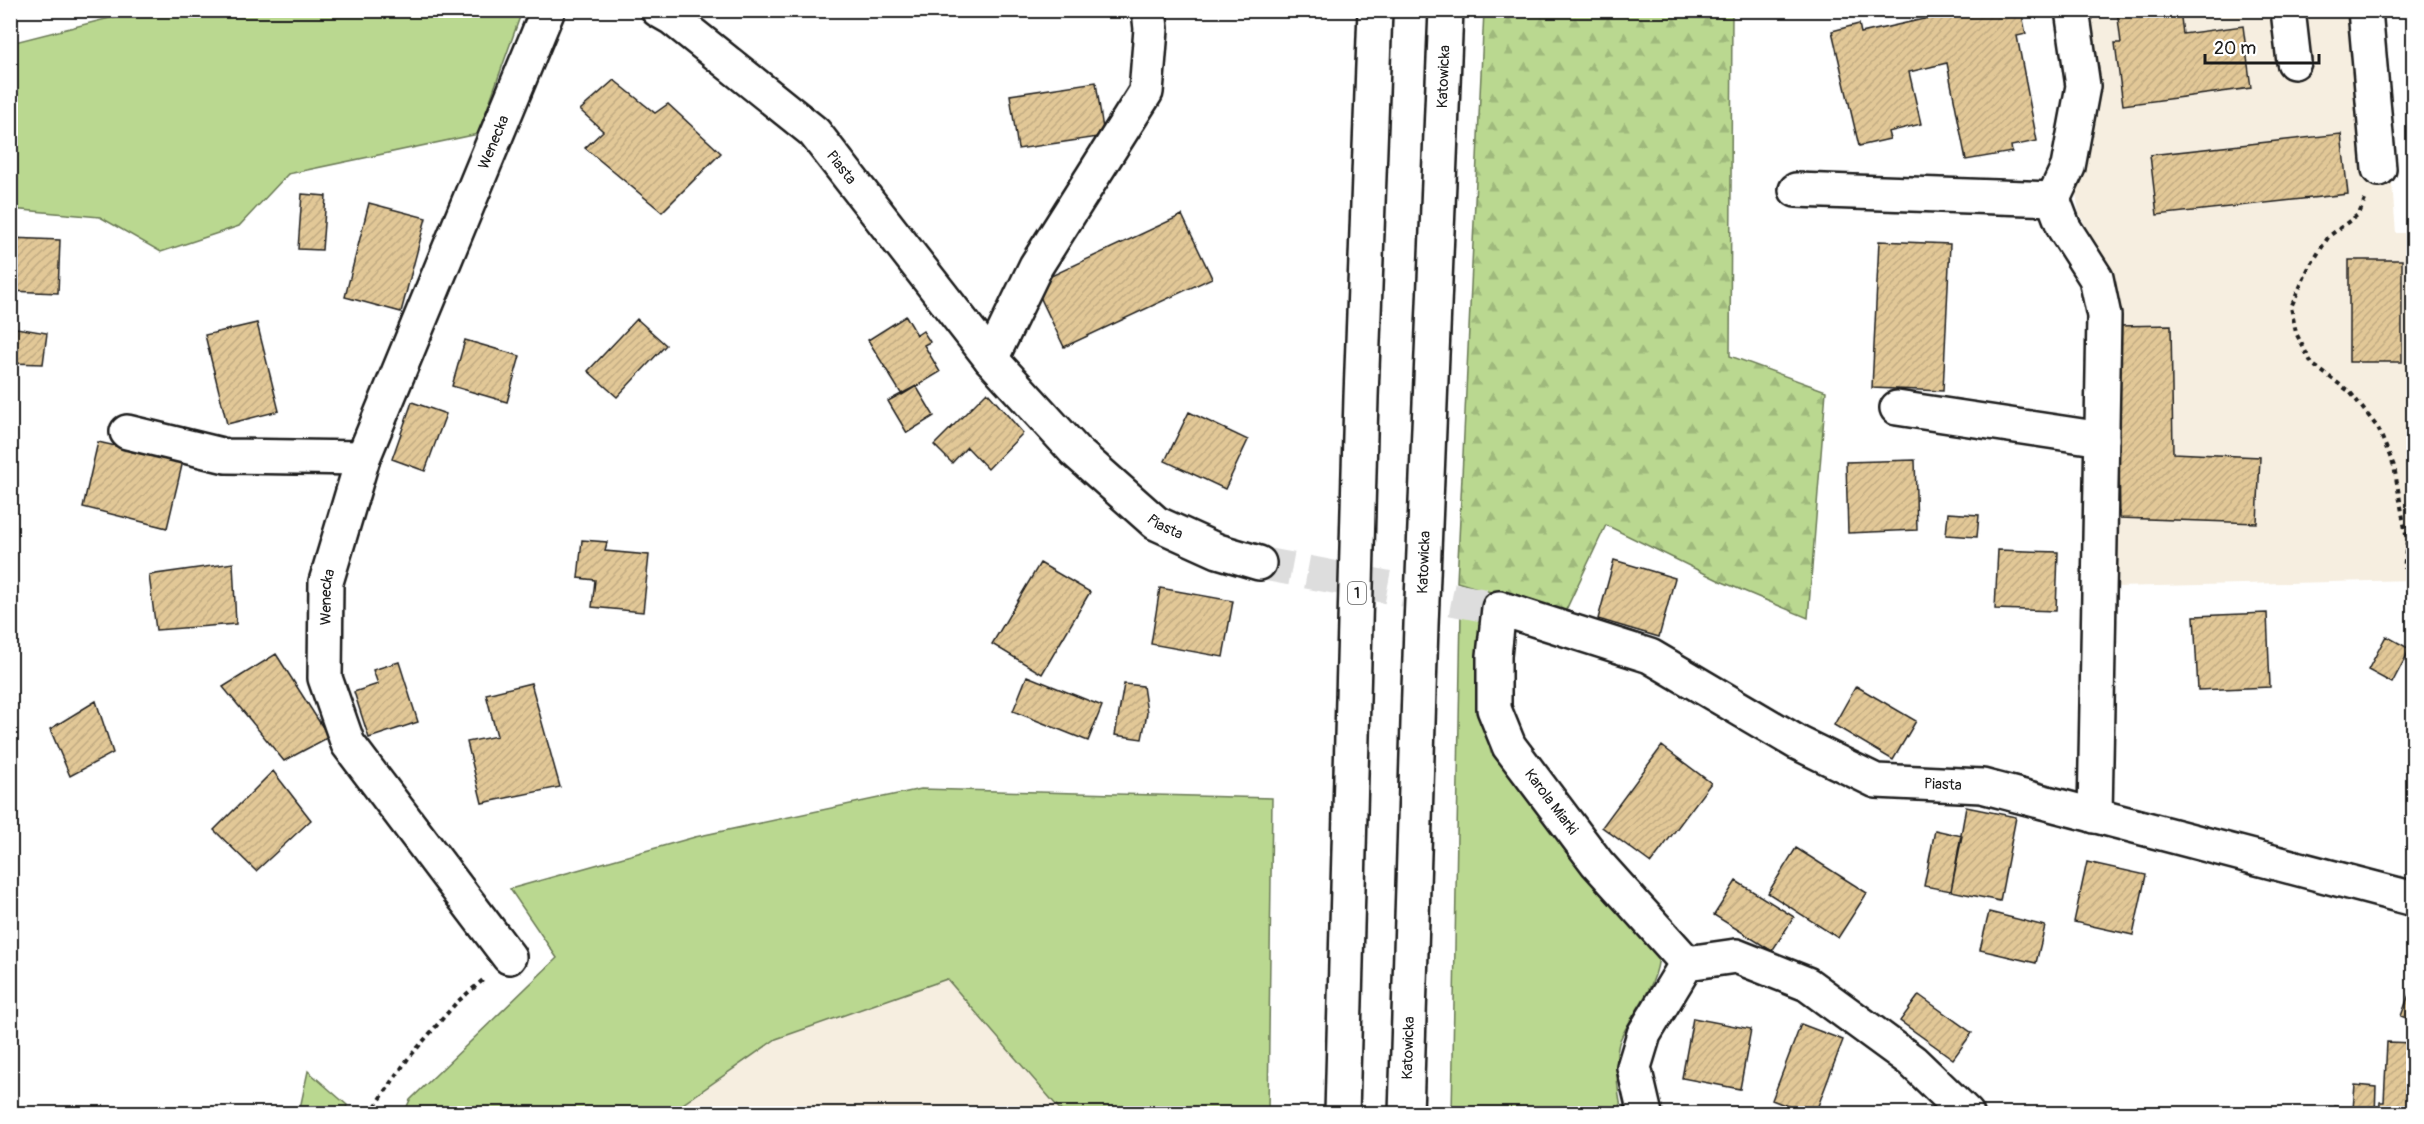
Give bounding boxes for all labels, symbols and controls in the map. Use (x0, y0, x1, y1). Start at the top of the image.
scale bar (2205, 27, 2319, 65)
text: 20 m (2214, 37, 2256, 60)
street label: Katowicka (1433, 45, 1454, 109)
street label: Wenecka (474, 112, 513, 172)
street label: Piasta (822, 147, 861, 188)
street label: Piasta (1143, 510, 1186, 544)
street label: Katowicka (1413, 530, 1434, 594)
street label: Wenecka (316, 566, 339, 625)
road number: 1 (1348, 582, 1366, 604)
street label: Karola Miarki (1520, 765, 1582, 839)
street label: Piasta (1924, 774, 1962, 795)
street label: Katowicka (1398, 1016, 1418, 1080)

